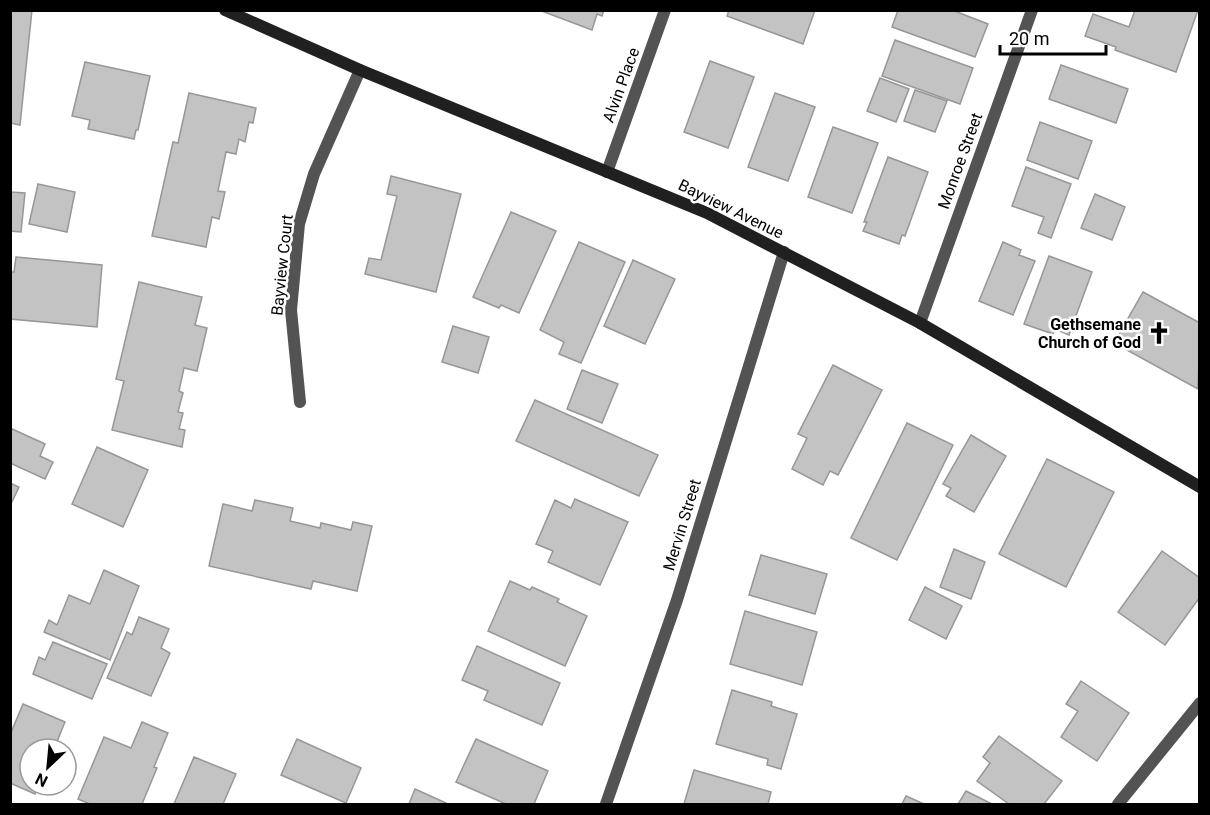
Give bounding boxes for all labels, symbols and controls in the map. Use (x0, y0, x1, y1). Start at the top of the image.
scale bar (1000, 18, 1106, 56)
text: 20 m (1009, 28, 1049, 49)
street label: Alvin Place (599, 45, 643, 125)
street label: Monroe Street (934, 110, 986, 212)
street label: Bayview Avenue (675, 175, 787, 243)
street label: Bayview Court (267, 213, 297, 317)
place label: Gethsemane Church of God (1038, 315, 1141, 352)
church icon: Gethsemane Church of God (1146, 320, 1172, 346)
street label: Mervin Street (659, 477, 705, 573)
north arrow (18, 737, 78, 797)
text: N (32, 769, 51, 791)

